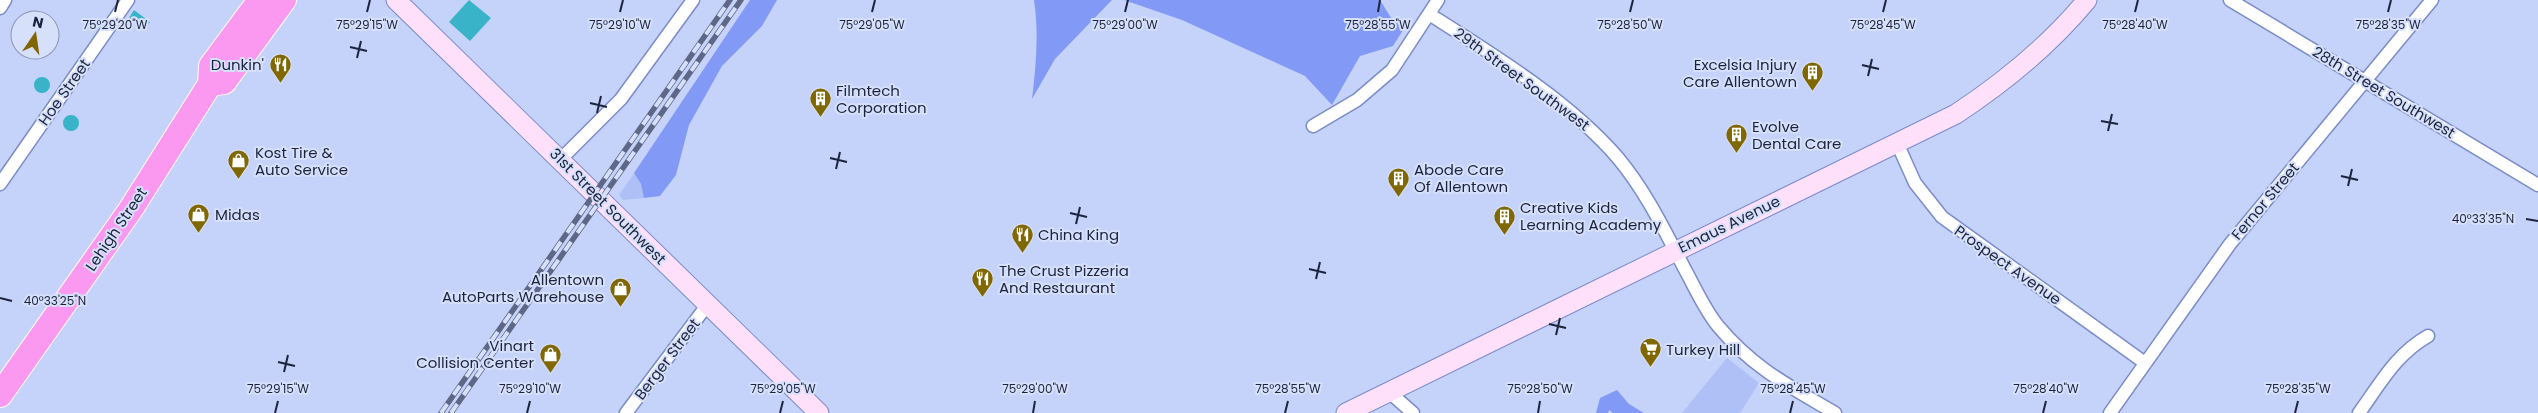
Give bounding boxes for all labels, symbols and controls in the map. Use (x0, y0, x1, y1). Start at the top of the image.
north arrow (10, 10, 60, 60)
text: N (31, 11, 45, 33)
text: 75°29'20"W (82, 16, 148, 33)
text: 75°29'15"W (336, 16, 398, 33)
text: 75°29'10"W (589, 16, 651, 33)
text: 75°29'05"W (839, 16, 905, 33)
text: 75°29'00"W (1092, 16, 1158, 33)
text: 75°28'55"W (1345, 16, 1411, 33)
text: 75°28'50"W (1597, 16, 1663, 33)
text: 75°28'45"W (1850, 16, 1916, 33)
text: 75°28'40"W (2102, 16, 2168, 33)
text: 75°28'35"W (2355, 16, 2421, 33)
street label: 29th Street Southwest (1450, 23, 1594, 135)
street label: 28th Street Southwest (2309, 41, 2459, 143)
restaurant icon: Dunkin' (268, 52, 292, 83)
street label: Hoe Street (33, 54, 95, 130)
place label: Dunkin' (211, 54, 264, 75)
place label: Excelsia Injury Care Allentown (1683, 54, 1798, 92)
building icon: Excelsia Injury Care Allentown (1801, 61, 1825, 92)
place label: Filmtech Corporation (836, 80, 927, 118)
building icon: Filmtech Corporation (808, 87, 832, 118)
place label: Evolve Dental Care (1752, 116, 1841, 154)
building icon: Evolve Dental Care (1724, 123, 1748, 154)
place label: Kost Tire & Auto Service (255, 142, 348, 180)
street label: 31st Street Southwest (545, 143, 671, 269)
shop icon: Kost Tire & Auto Service (227, 149, 251, 180)
street label: Fernor Street (2226, 158, 2304, 244)
place label: Abode Care Of Allentown (1414, 159, 1508, 197)
building icon: Abode Care Of Allentown (1386, 166, 1410, 197)
street label: Lehigh Street (80, 183, 152, 275)
street label: Emaus Avenue (1674, 190, 1784, 258)
place label: Creative Kids Learning Academy (1520, 197, 1662, 235)
shop icon: Midas (187, 202, 211, 233)
place label: Midas (215, 204, 260, 225)
building icon: Creative Kids Learning Academy (1492, 204, 1516, 235)
text: 40°33'35"N (2452, 210, 2514, 227)
street label: Prospect Avenue (1950, 220, 2066, 310)
restaurant icon: China King (1010, 222, 1034, 253)
place label: China King (1038, 224, 1119, 245)
place label: The Crust Pizzeria And Restaurant (999, 260, 1129, 298)
restaurant icon: The Crust Pizzeria And Restaurant (971, 267, 995, 298)
place label: Allentown AutoParts Warehouse (442, 269, 604, 307)
shop icon: Allentown AutoParts Warehouse (608, 276, 632, 307)
text: 40°33'25"N (24, 292, 86, 309)
street label: Berger Street (629, 314, 705, 404)
place label: Vinart Collision Center (416, 335, 534, 373)
supermarket icon: Turkey Hill (1638, 337, 1662, 368)
place label: Turkey Hill (1666, 339, 1740, 360)
shop icon: Vinart Collision Center (538, 342, 562, 373)
text: 75°29'15"W (247, 380, 309, 397)
text: 75°29'10"W (499, 380, 561, 397)
text: 75°29'05"W (750, 380, 816, 397)
text: 75°29'00"W (1002, 380, 1068, 397)
text: 75°28'55"W (1255, 380, 1321, 397)
text: 75°28'50"W (1507, 380, 1573, 397)
text: 75°28'45"W (1760, 380, 1826, 397)
text: 75°28'40"W (2013, 380, 2079, 397)
text: 75°28'35"W (2265, 380, 2331, 397)

